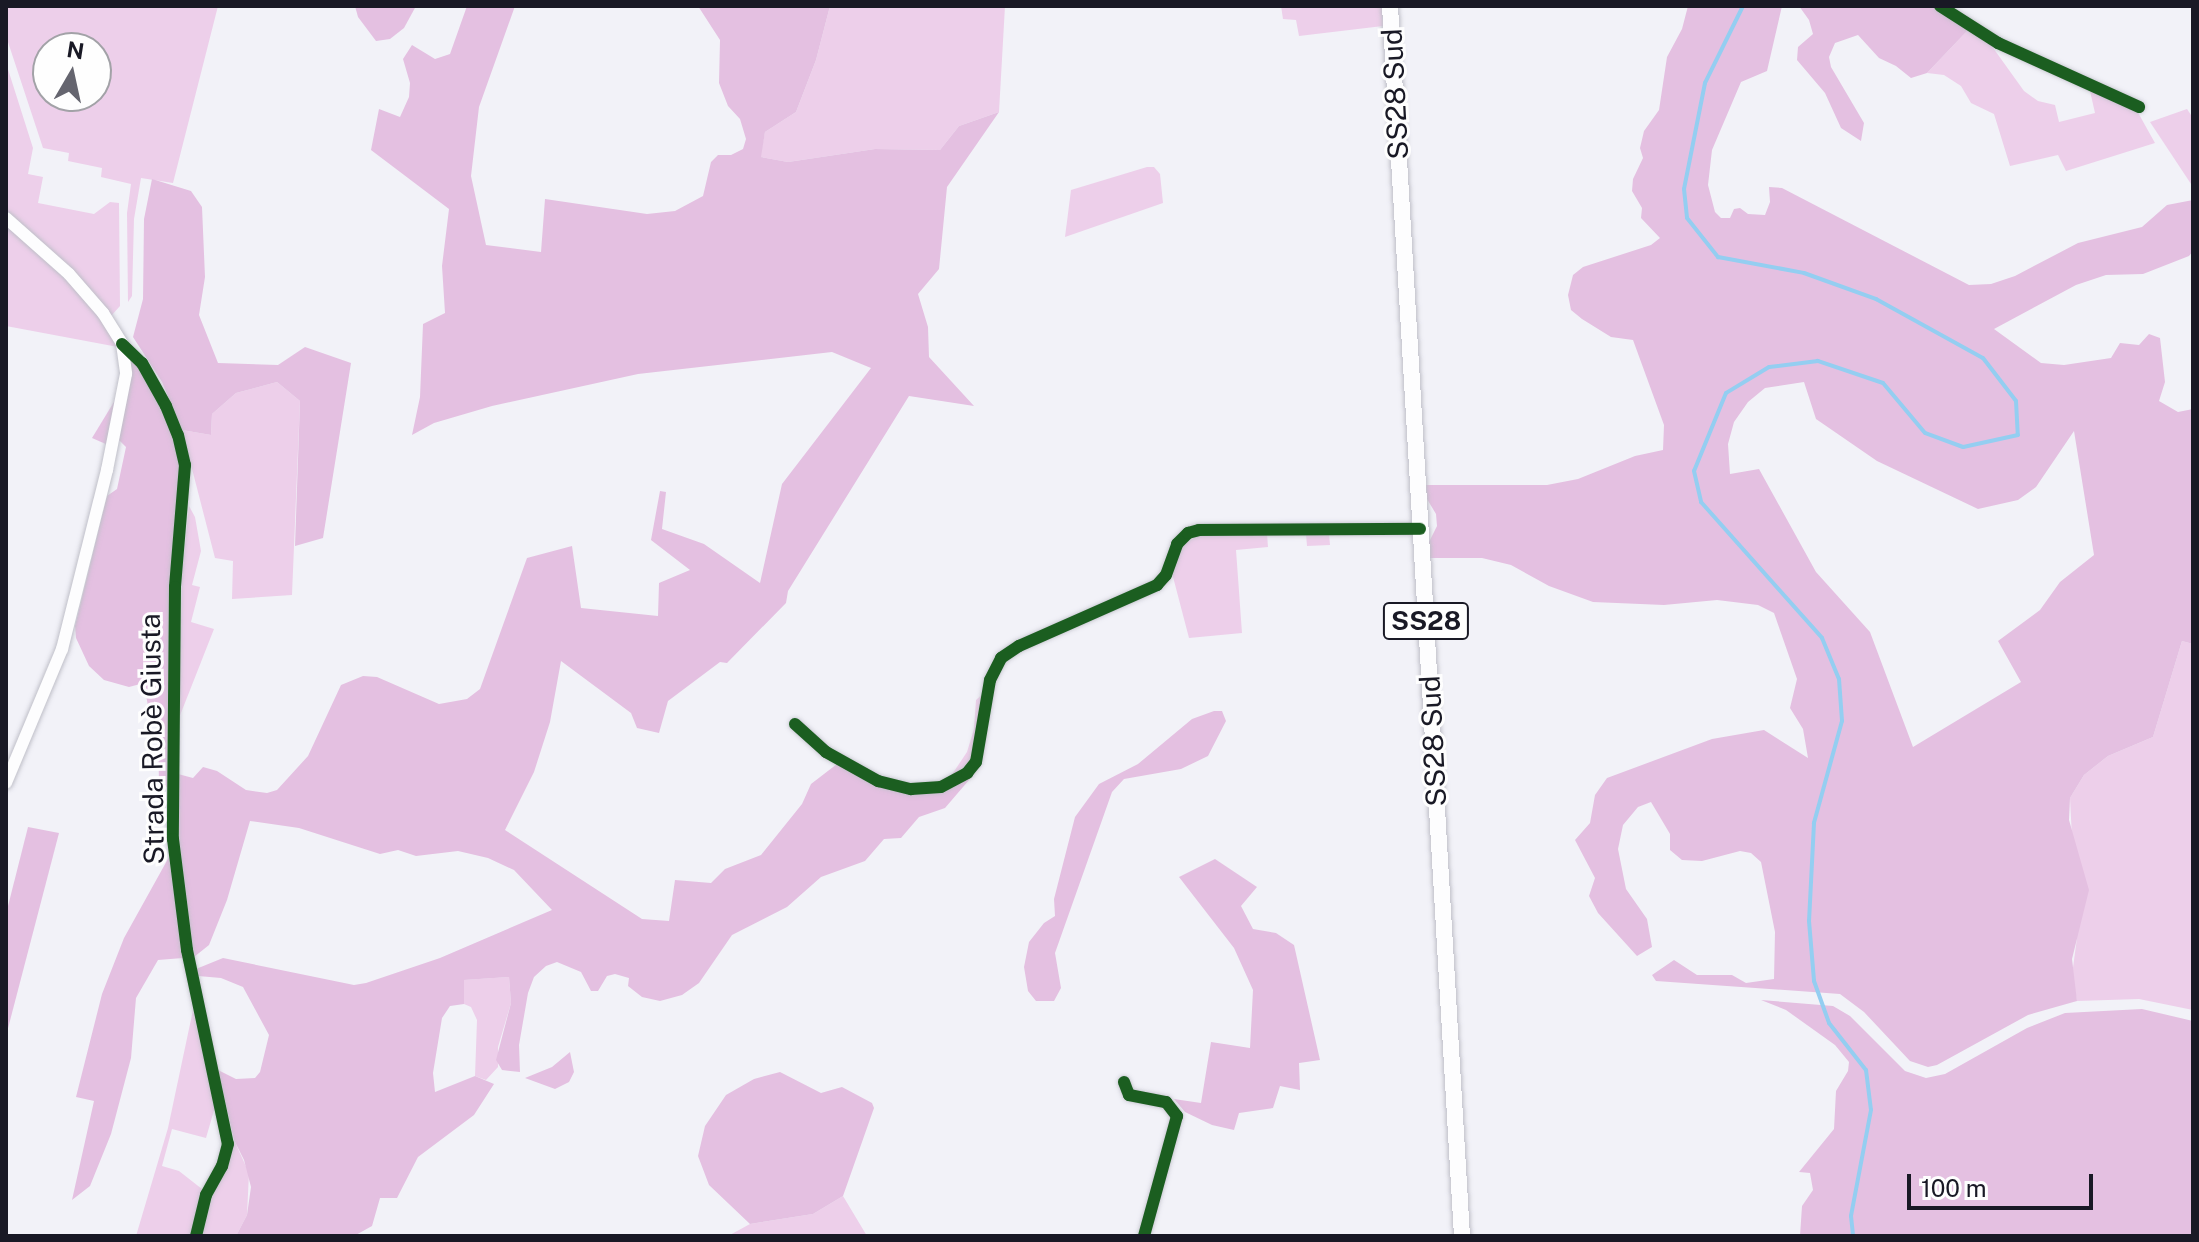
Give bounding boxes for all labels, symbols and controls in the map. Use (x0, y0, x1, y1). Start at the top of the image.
street label: SS28 Sud (1375, 28, 1415, 160)
north arrow (32, 32, 112, 112)
text: N (65, 36, 86, 64)
road number: SS28 (1382, 599, 1470, 643)
street label: Strada Robè Giusta (133, 613, 171, 865)
street label: SS28 Sud (1413, 675, 1453, 807)
scale bar (1911, 1158, 2097, 1208)
text: 100 m (1921, 1174, 1987, 1202)

